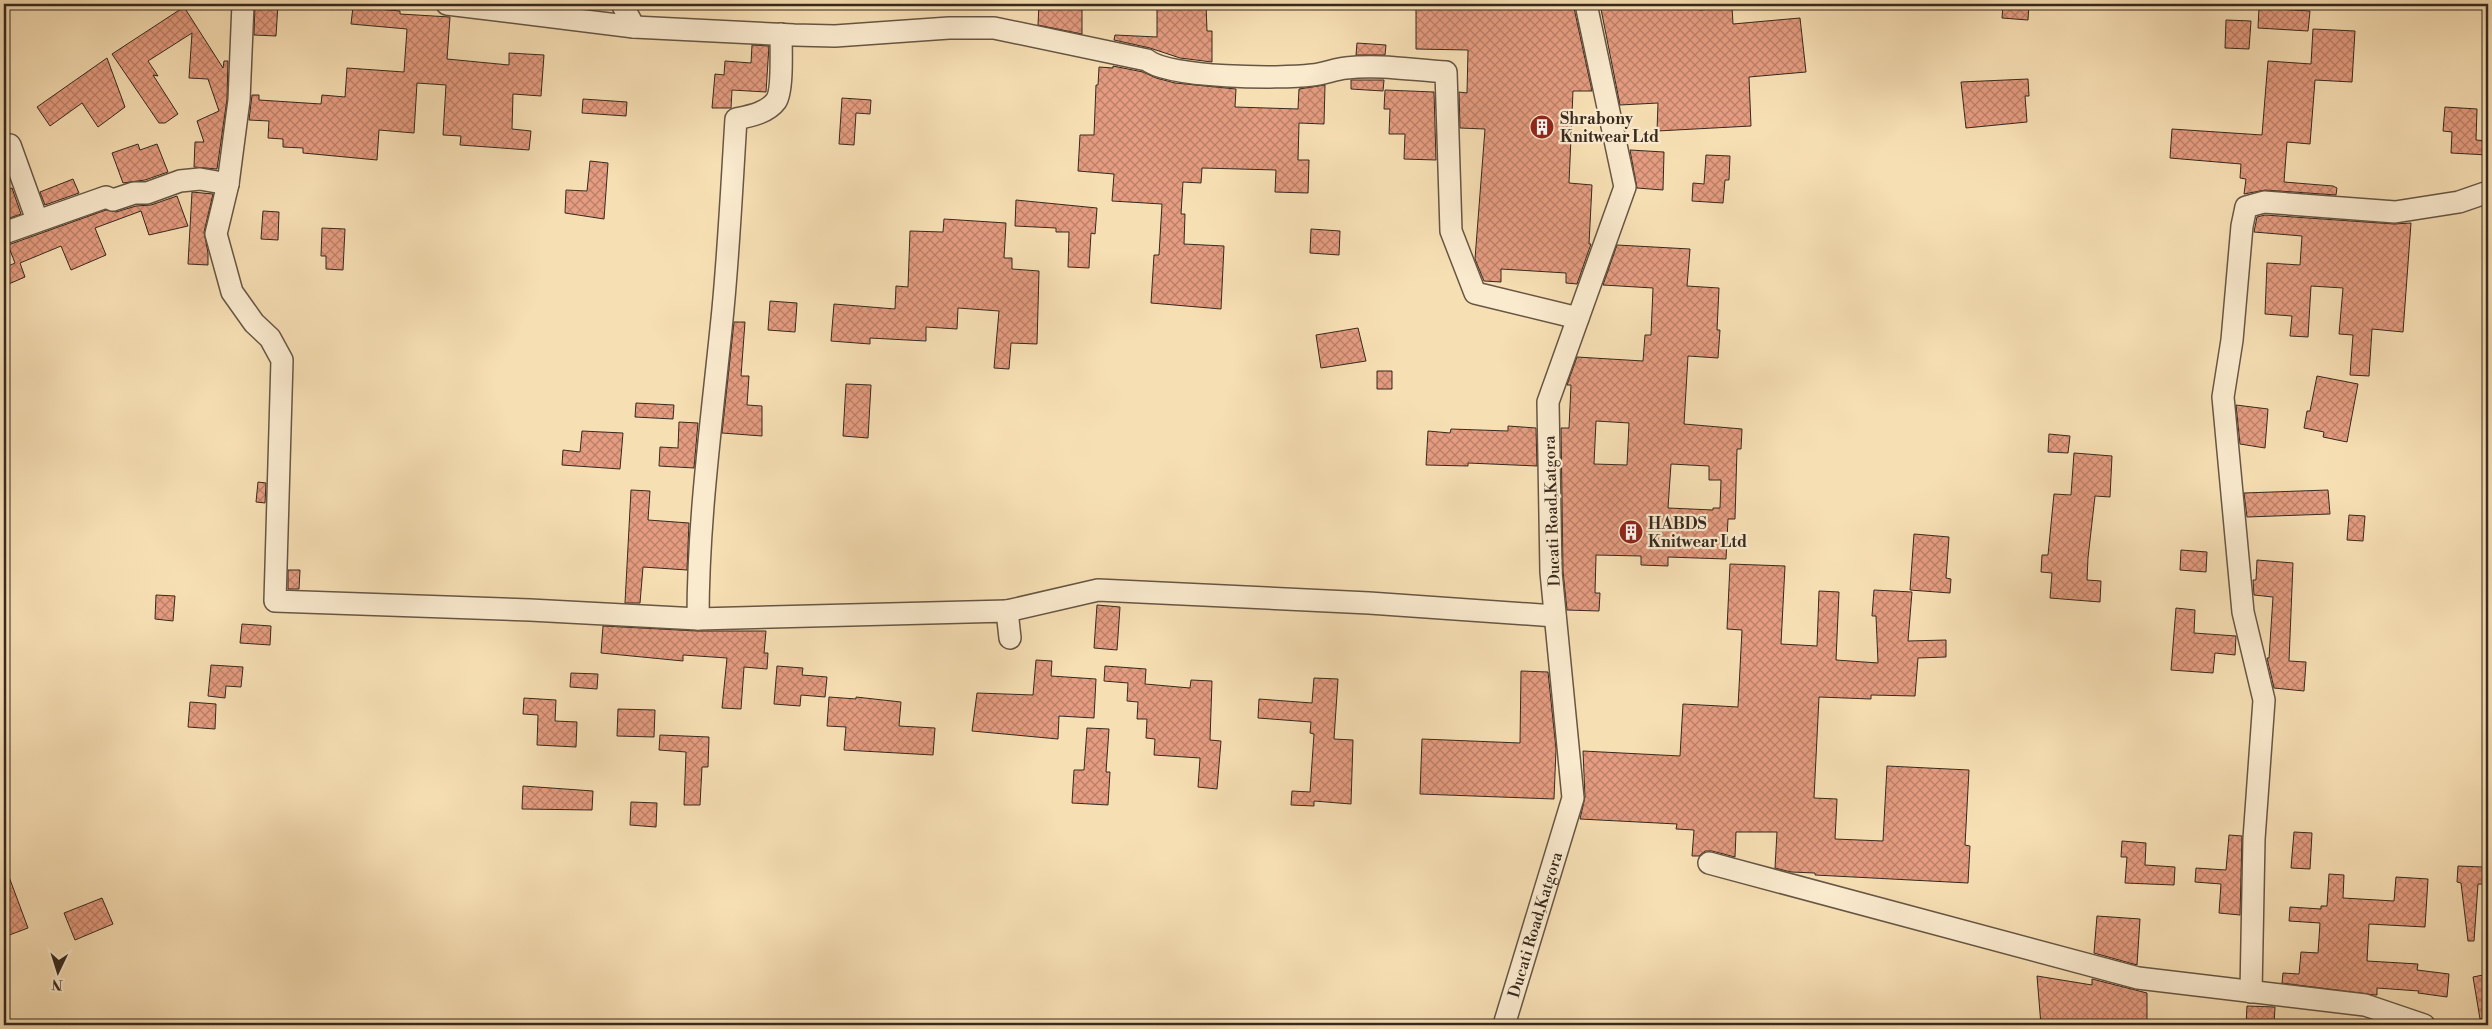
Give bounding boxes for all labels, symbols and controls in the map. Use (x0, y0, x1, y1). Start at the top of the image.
place label: Shrabony Knitwear Ltd (1560, 109, 1659, 147)
building icon: Shrabony Knitwear Ltd (1529, 114, 1555, 140)
street label: Ducati Road,Katgora (1539, 434, 1565, 587)
place label: HABDS Knitwear Ltd (1648, 514, 1747, 552)
building icon: HABDS Knitwear Ltd (1618, 519, 1644, 545)
street label: Ducati Road,Katgora (1504, 849, 1567, 1000)
north arrow (32, 946, 82, 996)
text: N (51, 975, 63, 993)

